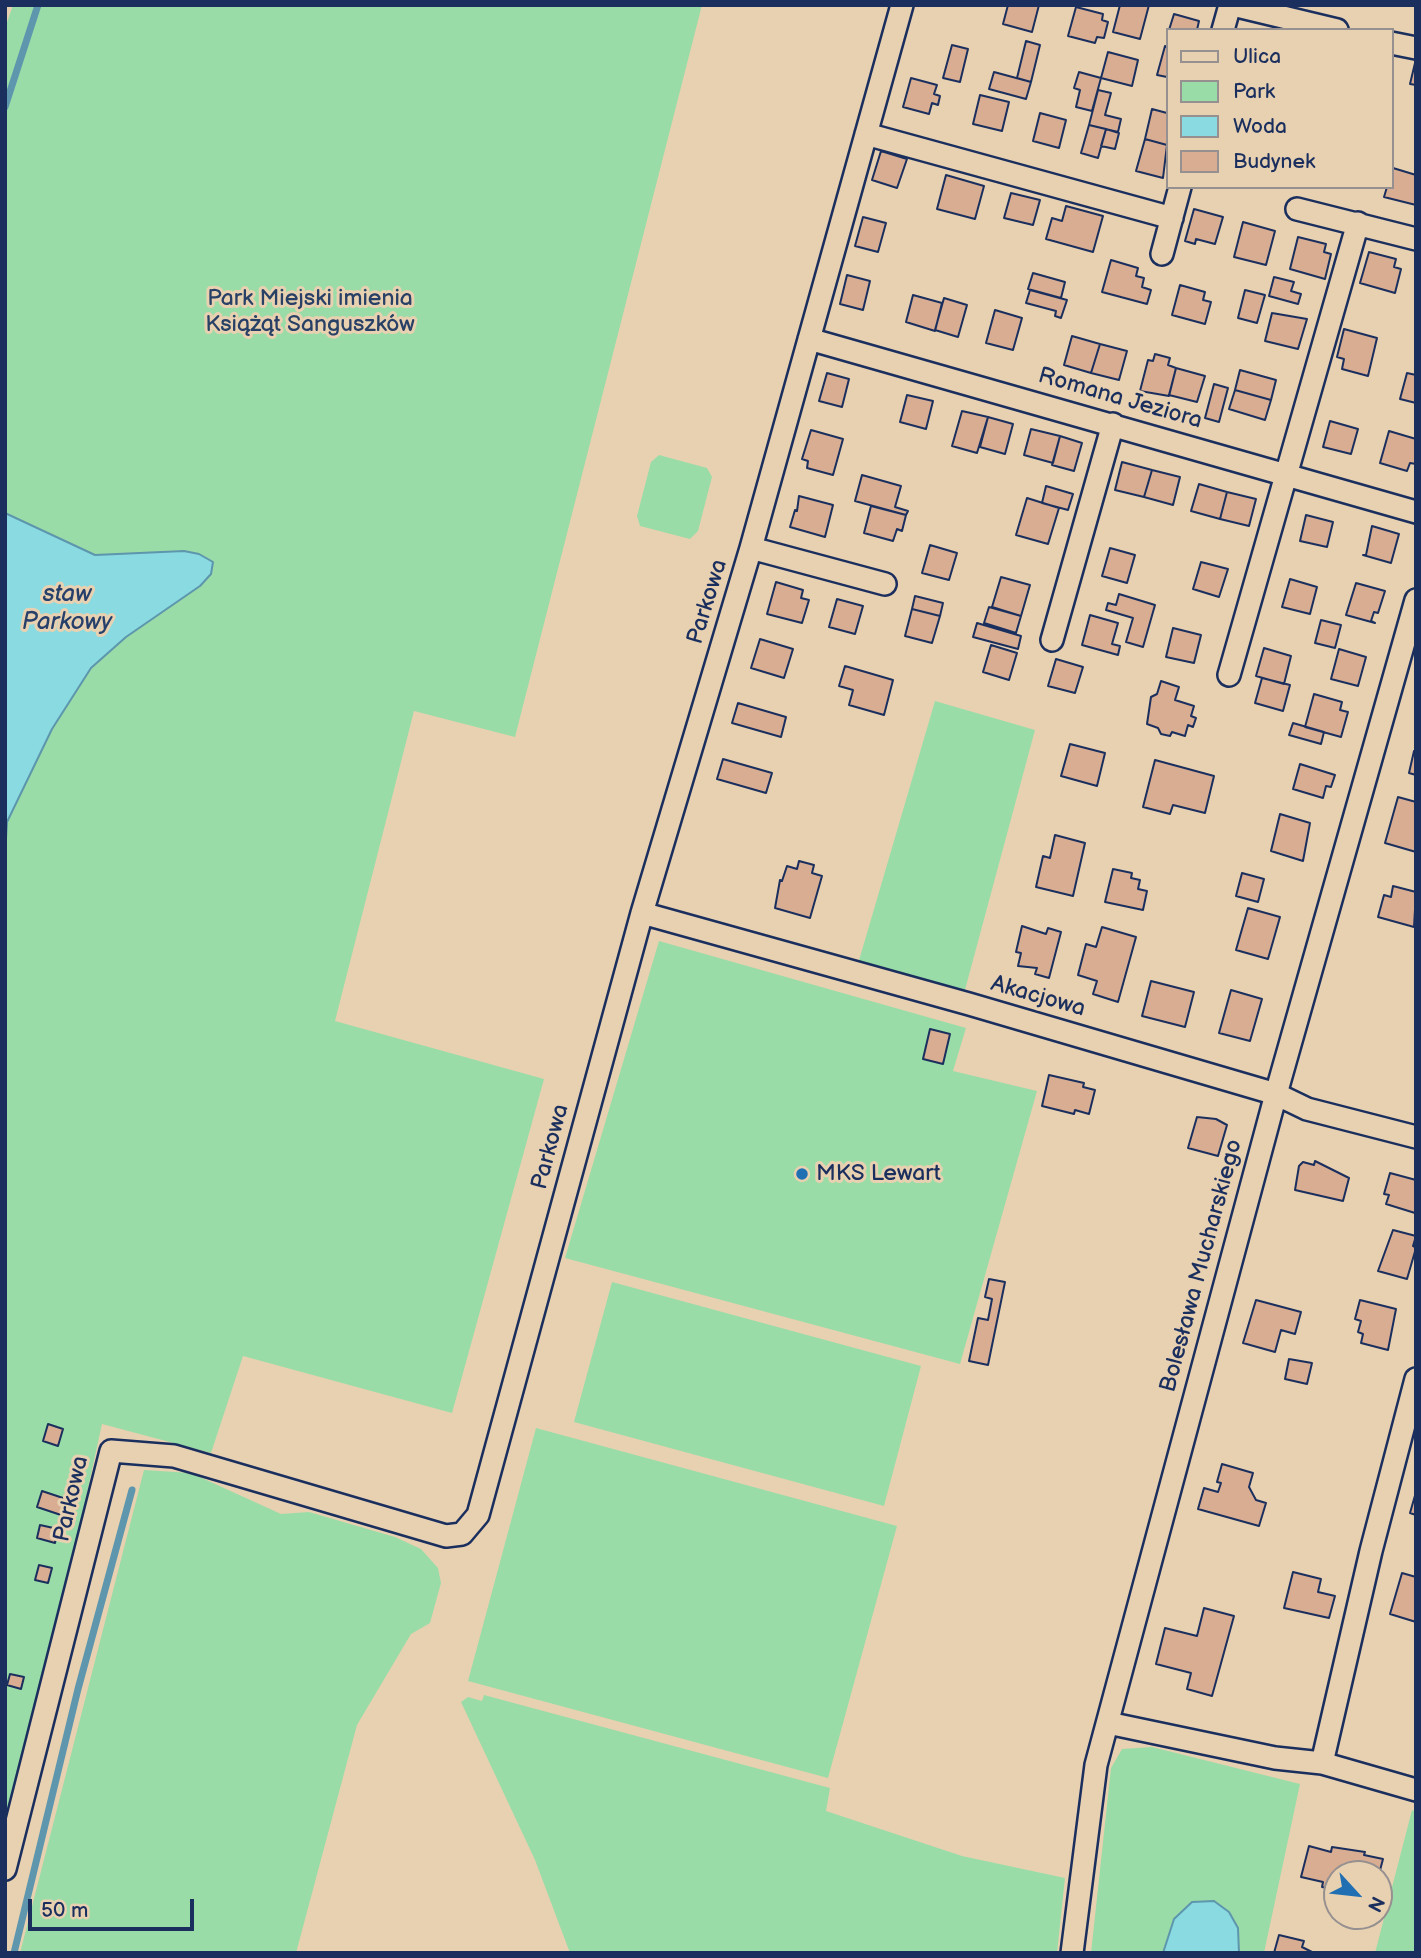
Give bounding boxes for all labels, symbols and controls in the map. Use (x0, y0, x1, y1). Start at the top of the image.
legend (1166, 28, 1393, 189)
text: Ulica (1233, 44, 1281, 69)
text: Park (1233, 79, 1275, 104)
text: Woda (1233, 114, 1287, 139)
text: Budynek (1233, 149, 1315, 174)
park label: Park Miejski imienia Książąt Sanguszków (205, 285, 415, 339)
street label: Romana Jeziora (1035, 362, 1205, 436)
street label: Parkowa (682, 556, 734, 648)
water label: staw Parkowy (22, 581, 112, 637)
street label: Akacjowa (988, 970, 1088, 1024)
street label: Parkowa (526, 1101, 576, 1193)
street label: Bolesława Mucharskiego (1155, 1137, 1249, 1395)
place label: MKS Lewart (816, 1160, 941, 1188)
marker: MKS Lewart (794, 1166, 810, 1182)
street label: Parkowa (49, 1454, 95, 1544)
north arrow (1323, 1860, 1393, 1930)
scale bar (32, 1884, 198, 1928)
text: N (1362, 1892, 1389, 1915)
text: 50 m (41, 1898, 88, 1923)

